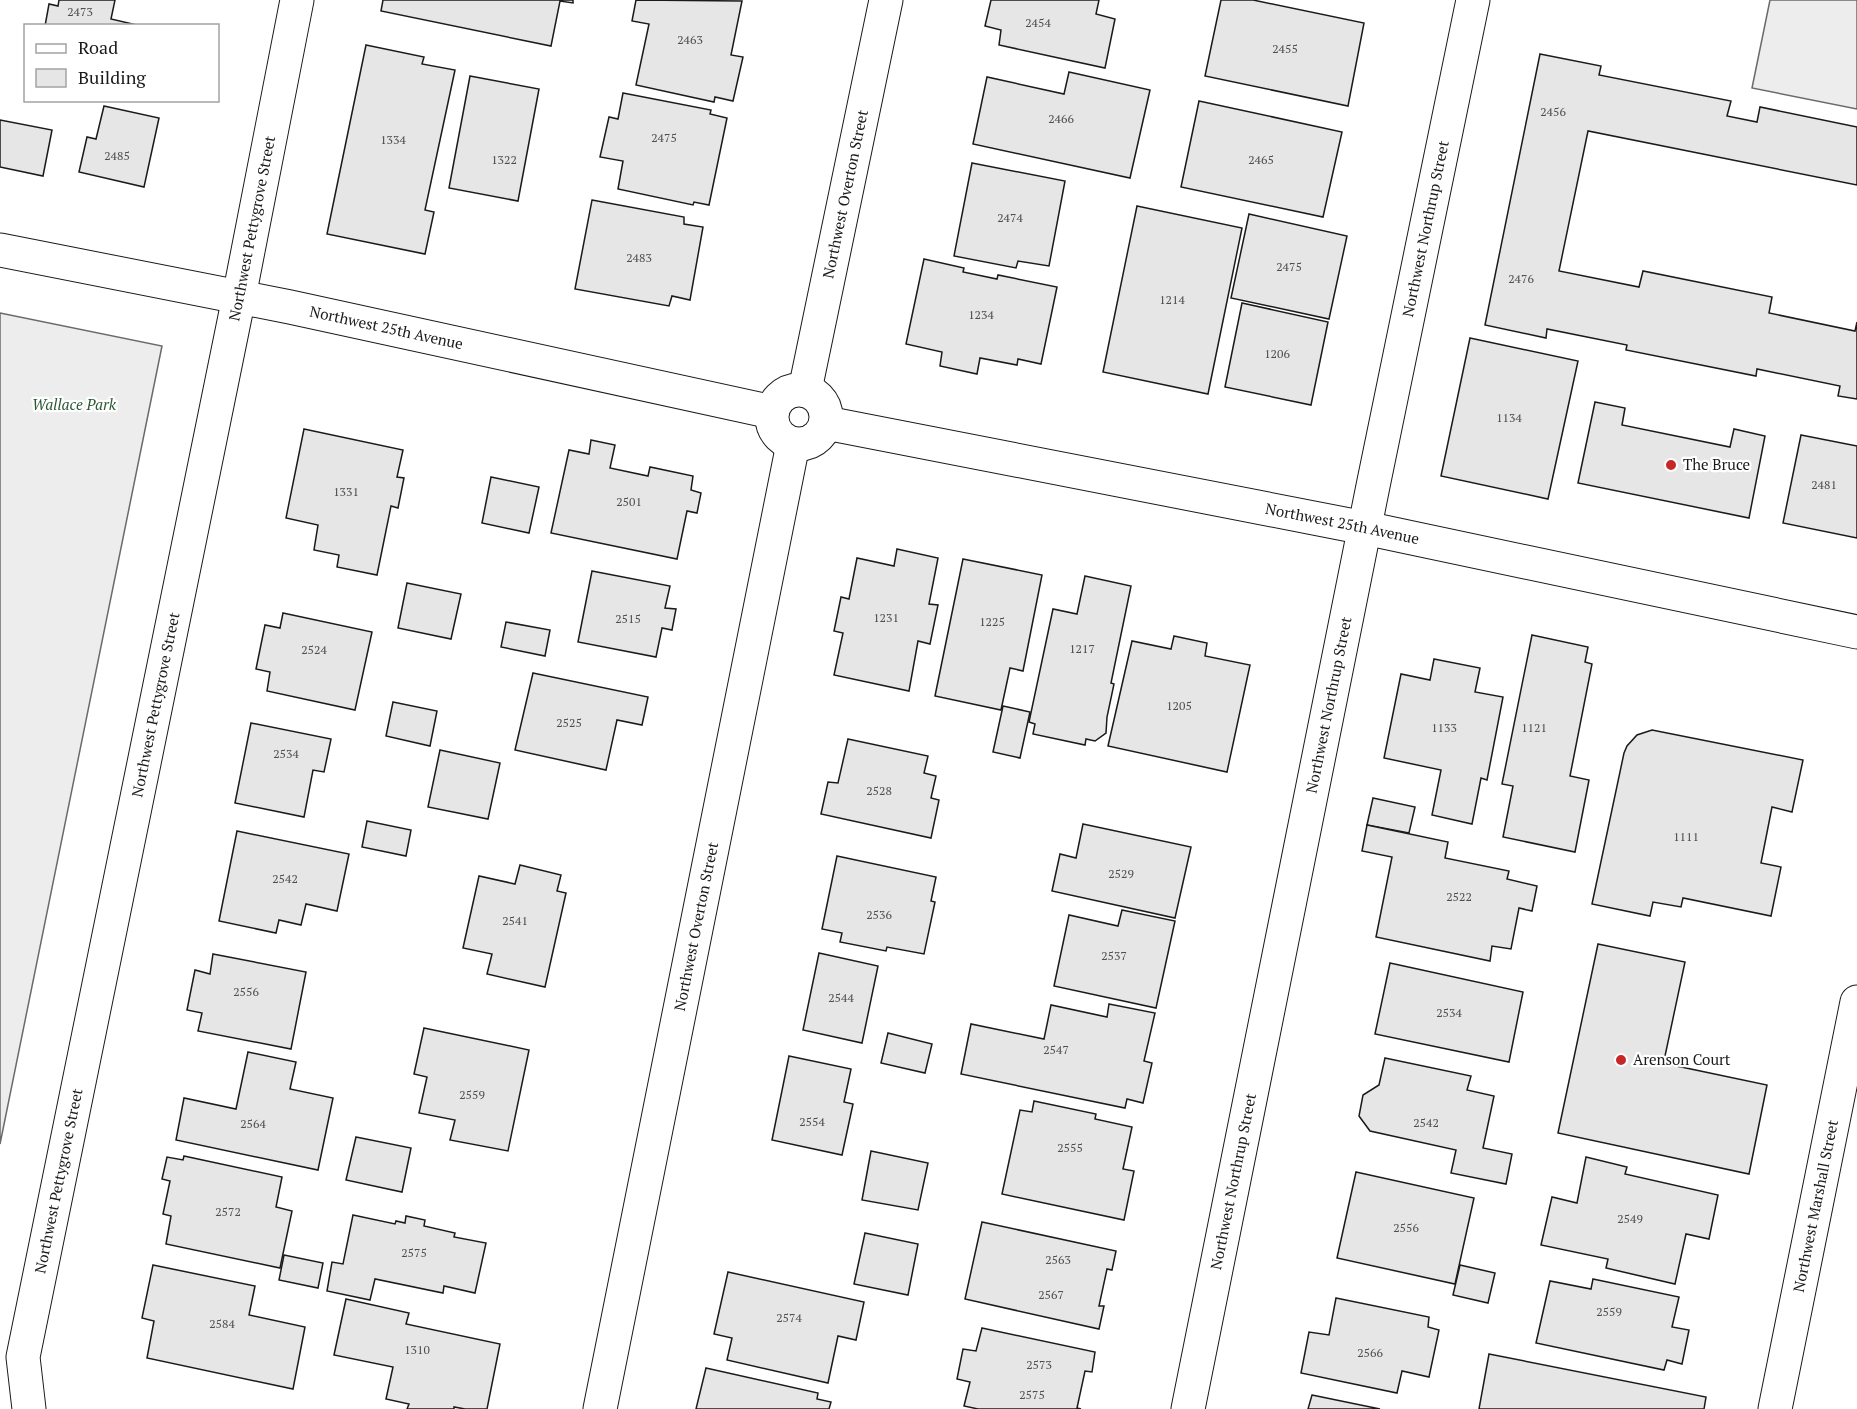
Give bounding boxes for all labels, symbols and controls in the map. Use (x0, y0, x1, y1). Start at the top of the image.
house number: 2473 (67, 4, 93, 19)
house number: 2454 (1025, 15, 1051, 30)
legend (24, 24, 219, 102)
house number: 2463 (677, 32, 703, 47)
text: Road (78, 35, 118, 59)
house number: 2455 (1272, 41, 1298, 56)
text: Building (78, 65, 146, 89)
house number: 2456 (1540, 104, 1566, 119)
street label: Northwest Overton Street (817, 107, 872, 280)
house number: 2466 (1048, 111, 1074, 126)
house number: 2475 (651, 130, 677, 145)
house number: 1334 (380, 132, 406, 147)
street label: Northwest Pettygrove Street (223, 134, 279, 323)
street label: Northwest Northrup Street (1397, 138, 1453, 318)
house number: 2485 (104, 148, 130, 163)
house number: 1322 (491, 152, 517, 167)
house number: 2465 (1248, 152, 1274, 167)
house number: 2474 (997, 210, 1023, 225)
house number: 2483 (626, 250, 652, 265)
house number: 2475 (1276, 259, 1302, 274)
house number: 2476 (1508, 271, 1534, 286)
house number: 1214 (1159, 292, 1185, 307)
street label: Northwest 25th Avenue (308, 301, 465, 353)
house number: 1234 (968, 307, 994, 322)
house number: 1206 (1264, 346, 1290, 361)
park label: Wallace Park (32, 394, 117, 414)
house number: 1134 (1496, 410, 1522, 425)
place label: The Bruce (1683, 454, 1750, 474)
marker: The Bruce (1664, 458, 1678, 472)
house number: 2481 (1811, 477, 1837, 492)
house number: 1331 (333, 484, 359, 499)
house number: 2501 (616, 494, 642, 509)
street label: Northwest 25th Avenue (1264, 498, 1421, 548)
street label: Northwest Pettygrove Street (126, 610, 184, 799)
house number: 1231 (873, 610, 899, 625)
house number: 2515 (615, 611, 641, 626)
house number: 1225 (979, 614, 1005, 629)
street label: Northwest Northrup Street (1301, 614, 1356, 795)
house number: 1217 (1069, 641, 1095, 656)
house number: 2524 (301, 642, 327, 657)
house number: 1205 (1166, 698, 1192, 713)
house number: 2525 (556, 715, 582, 730)
house number: 1133 (1431, 720, 1457, 735)
house number: 1121 (1521, 720, 1547, 735)
house number: 2534 (273, 746, 299, 761)
house number: 2528 (866, 783, 892, 798)
house number: 1111 (1673, 829, 1699, 844)
street label: Northwest Overton Street (669, 840, 722, 1013)
house number: 2529 (1108, 866, 1134, 881)
house number: 2542 (272, 871, 298, 886)
house number: 2522 (1446, 889, 1472, 904)
house number: 2536 (866, 907, 892, 922)
house number: 2541 (502, 913, 528, 928)
house number: 2537 (1101, 948, 1127, 963)
house number: 2556 (233, 984, 259, 999)
house number: 2544 (828, 990, 854, 1005)
house number: 2534 (1436, 1005, 1462, 1020)
house number: 2547 (1043, 1042, 1069, 1057)
place label: Arenson Court (1633, 1049, 1731, 1069)
marker: Arenson Court (1614, 1053, 1628, 1067)
street label: Northwest Pettygrove Street (29, 1086, 87, 1275)
house number: 2559 (459, 1087, 485, 1102)
street label: Northwest Northrup Street (1205, 1091, 1260, 1271)
house number: 2554 (799, 1114, 825, 1129)
house number: 2542 (1413, 1115, 1439, 1130)
house number: 2564 (240, 1116, 266, 1131)
street label: Northwest Marshall Street (1788, 1117, 1842, 1294)
house number: 2555 (1057, 1140, 1083, 1155)
house number: 2572 (215, 1204, 241, 1219)
house number: 2549 (1617, 1211, 1643, 1226)
house number: 2556 (1393, 1220, 1419, 1235)
house number: 2575 (401, 1245, 427, 1260)
house number: 2563 (1045, 1252, 1071, 1267)
house number: 2567 (1038, 1287, 1064, 1302)
house number: 2559 (1596, 1304, 1622, 1319)
house number: 2574 (776, 1310, 802, 1325)
house number: 2584 (209, 1316, 235, 1331)
house number: 1310 (404, 1342, 430, 1357)
house number: 2566 (1357, 1345, 1383, 1360)
house number: 2573 (1026, 1357, 1052, 1372)
house number: 2575 (1019, 1387, 1045, 1402)

